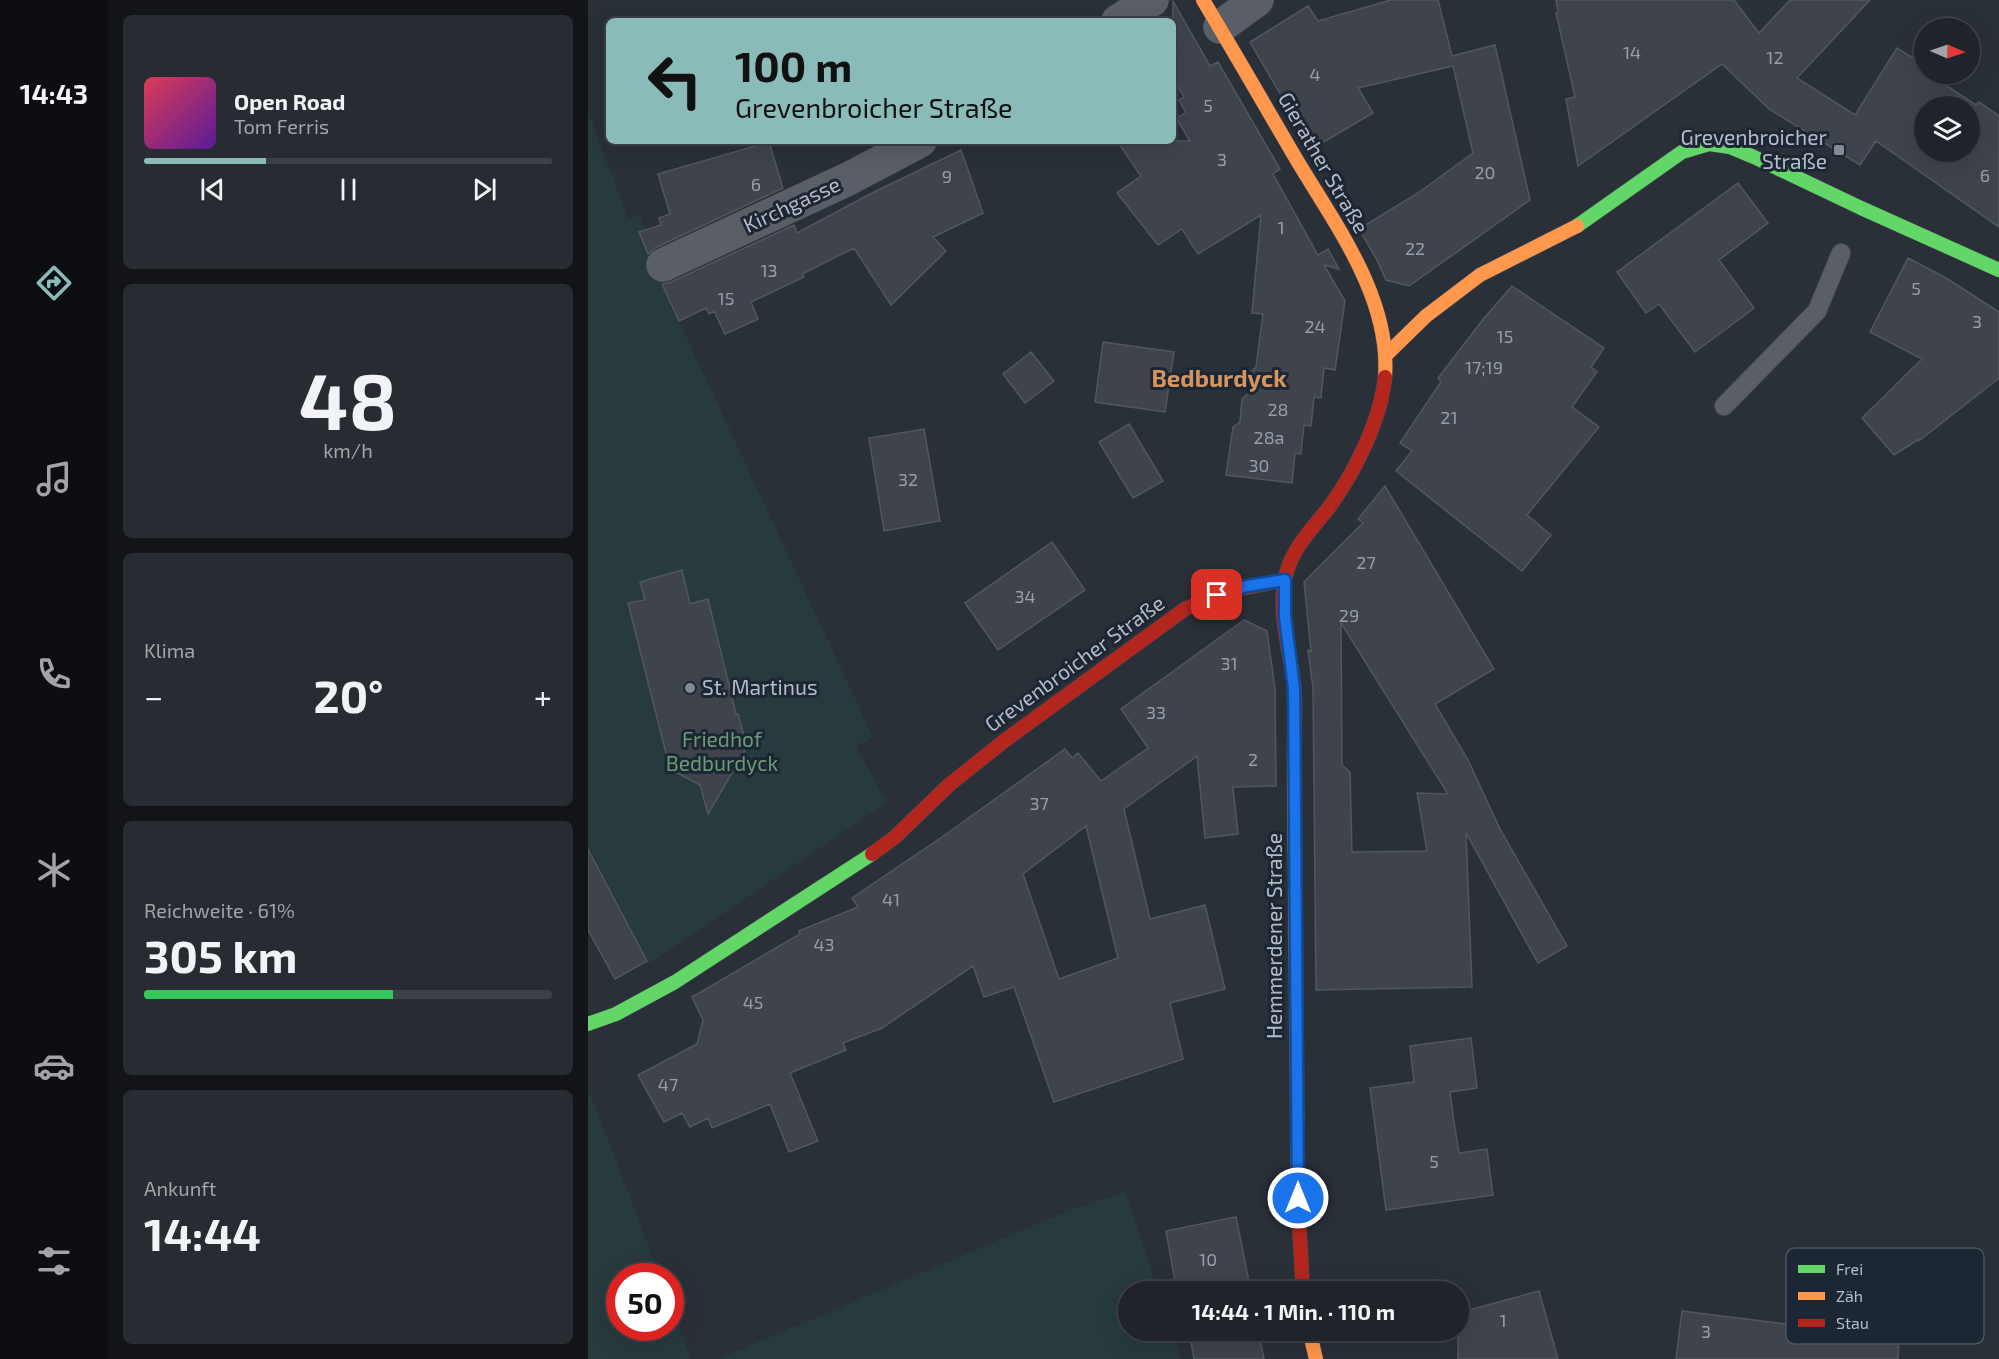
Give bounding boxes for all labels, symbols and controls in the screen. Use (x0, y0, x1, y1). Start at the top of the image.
north arrow (1914, 18, 1980, 84)
map controls (1914, 18, 1980, 162)
text: 100 m (735, 40, 852, 90)
house number: 14 (1623, 41, 1641, 63)
icon: left (636, 42, 714, 120)
house number: 12 (1766, 46, 1784, 68)
house number: 4 (1309, 63, 1321, 85)
text: 14:43 (20, 77, 88, 109)
street label: Gierather Straße (1274, 87, 1375, 237)
text: Open Road (234, 88, 346, 114)
text: Grevenbroicher Straße (735, 91, 1012, 123)
house number: 5 (1203, 94, 1213, 116)
button: layers (1914, 96, 1980, 162)
text: Tom Ferris (234, 114, 329, 138)
place label: Grevenbroicher Straße (1681, 124, 1828, 173)
marker: Grevenbroicher Straße (1832, 143, 1846, 157)
house number: 3 (1217, 148, 1227, 170)
house number: 20 (1475, 161, 1495, 183)
house number: 6 (1980, 164, 1990, 186)
house number: 9 (942, 165, 952, 187)
street label: Kirchgasse (739, 170, 844, 237)
icon: previous (196, 173, 229, 206)
icon: pause (332, 173, 365, 206)
icon: next (468, 173, 501, 206)
house number: 6 (751, 173, 761, 195)
house number: 1 (1277, 216, 1285, 238)
house number: 22 (1405, 237, 1425, 259)
house number: 13 (760, 259, 778, 281)
icon: directions (33, 262, 75, 304)
house number: 5 (1911, 277, 1921, 299)
house number: 15 (718, 287, 734, 309)
house number: 3 (1972, 310, 1982, 332)
house number: 24 (1304, 315, 1326, 337)
house number: 15 (1497, 325, 1513, 347)
text: 48 (299, 352, 397, 446)
house number: 17;19 (1465, 356, 1503, 378)
district label: Bedburdyck (1151, 363, 1287, 392)
house number: 28 (1267, 398, 1289, 420)
house number: 21 (1440, 406, 1458, 428)
house number: 28a (1254, 426, 1284, 448)
text: km/h (323, 438, 373, 462)
house number: 30 (1249, 454, 1269, 476)
icon: music (33, 458, 75, 500)
house number: 32 (898, 468, 918, 490)
house number: 27 (1356, 551, 1376, 573)
pin (1191, 569, 1242, 620)
icon: arrive (1200, 578, 1233, 611)
house number: 34 (1014, 585, 1036, 607)
street label: Grevenbroicher Straße (979, 589, 1169, 736)
house number: 29 (1339, 604, 1359, 626)
text: Klima (144, 638, 195, 662)
house number: 31 (1220, 652, 1238, 674)
icon: phone (33, 653, 75, 695)
text: 20° (314, 668, 384, 722)
place label: St. Martinus (702, 674, 818, 699)
text: − (144, 676, 163, 716)
text: + (534, 676, 552, 716)
marker: St. Martinus (683, 681, 697, 695)
house number: 33 (1146, 701, 1166, 723)
park label: Friedhof Bedburdyck (666, 726, 779, 775)
house number: 2 (1248, 748, 1258, 770)
house number: 37 (1029, 792, 1049, 814)
street label: Hemmerdener Straße (1261, 833, 1286, 1039)
icon: climate (33, 849, 75, 891)
house number: 41 (882, 888, 900, 910)
text: Reichweite · 61% (144, 898, 295, 922)
text: 305 km (144, 928, 297, 982)
house number: 43 (813, 933, 835, 955)
house number: 45 (743, 991, 763, 1013)
icon: car (33, 1045, 75, 1087)
house number: 47 (658, 1073, 678, 1095)
house number: 5 (1429, 1150, 1439, 1172)
position arrow (1266, 1166, 1330, 1230)
text: Ankunft (144, 1176, 216, 1200)
text: 14:44 (144, 1206, 261, 1260)
icon: filters (33, 1240, 75, 1282)
house number: 10 (1199, 1248, 1217, 1270)
legend (1786, 1248, 1984, 1344)
text: Frei (1836, 1259, 1863, 1278)
speed limit sign: 50 (606, 1263, 684, 1341)
text: Zäh (1836, 1286, 1863, 1305)
text: 14:44 · 1 Min. · 110 m (1192, 1298, 1395, 1324)
house number: 1 (1499, 1309, 1507, 1331)
text: Stau (1836, 1313, 1869, 1332)
house number: 3 (1701, 1320, 1711, 1342)

